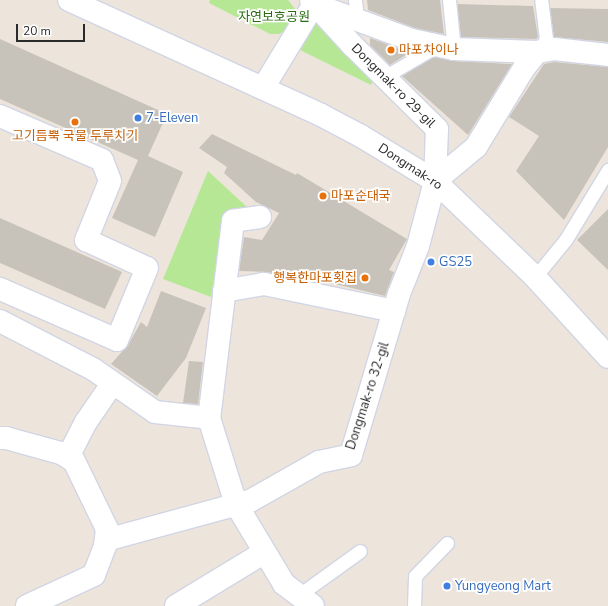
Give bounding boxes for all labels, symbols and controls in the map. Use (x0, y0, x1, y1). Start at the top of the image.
park label: 자연보호공원 (238, 9, 310, 25)
scale bar (18, 16, 87, 42)
text: 20 m (23, 23, 51, 39)
street label: Dongmak-ro 29-gil (348, 41, 438, 131)
place label: 마포차이나 (399, 42, 459, 58)
marker: 마포차이나 (386, 45, 396, 55)
place label: 7-Eleven (146, 110, 198, 126)
marker: 7-Eleven (133, 113, 143, 123)
marker: 고기듬뿍 국물 두루치기 (70, 117, 80, 127)
place label: 고기듬뿍 국물 두루치기 (12, 128, 138, 144)
street label: Dongmak-ro (375, 140, 445, 194)
place label: 마포순대국 (331, 188, 391, 204)
marker: 마포순대국 (318, 191, 328, 201)
place label: GS25 (439, 254, 472, 270)
marker: GS25 (426, 257, 436, 267)
place label: 행복한마포횟집 (273, 270, 357, 286)
marker: 행복한마포횟집 (360, 273, 370, 283)
street label: Dongmak-ro 32-gil (343, 340, 393, 452)
place label: Yungyeong Mart (455, 578, 551, 594)
marker: Yungyeong Mart (442, 581, 452, 591)

